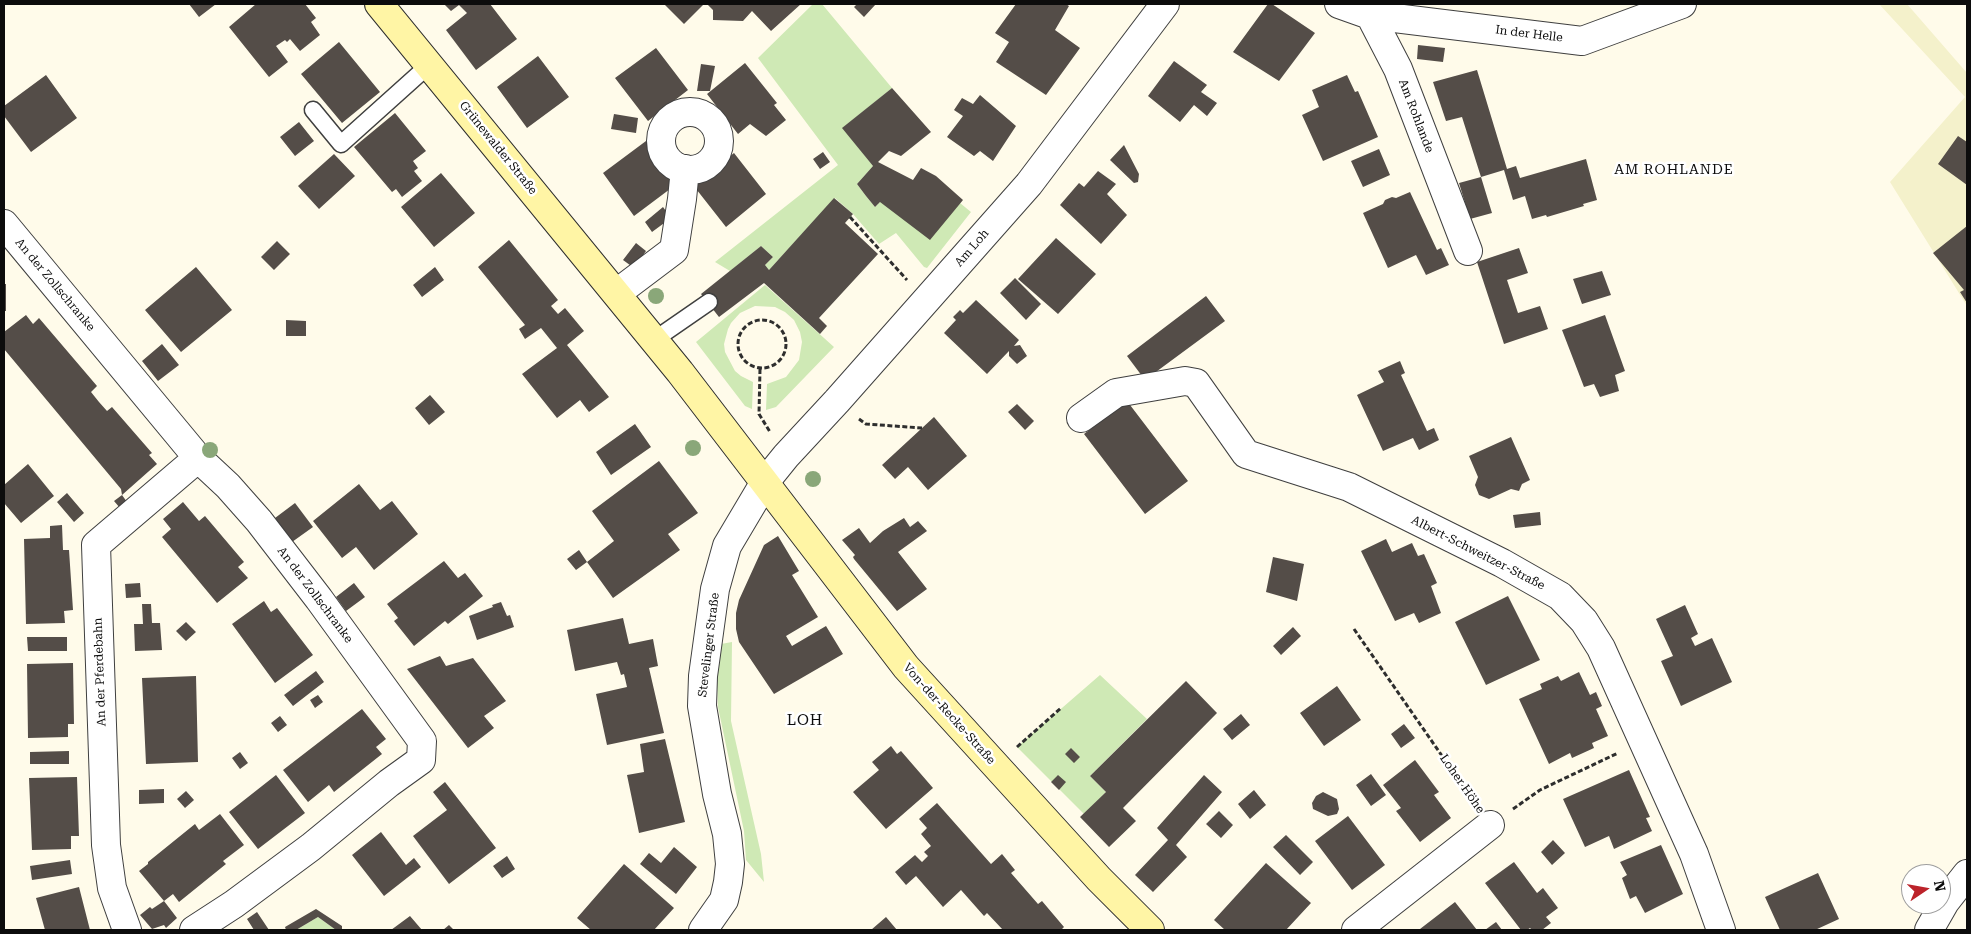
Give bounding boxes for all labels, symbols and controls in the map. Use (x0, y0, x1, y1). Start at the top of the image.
street label: In der Helle (1494, 23, 1564, 45)
street label: Am Rohlande (1395, 77, 1437, 155)
street label: Grünewalder Straße (456, 99, 540, 197)
district label: AM ROHLANDE (1613, 162, 1735, 178)
street label: Am Loh (952, 226, 992, 270)
street label: An der Zollschranke (12, 236, 98, 334)
street label: Albert-Schweitzer-Straße (1409, 513, 1547, 593)
street label: An der Zollschranke (274, 544, 356, 646)
street label: Stevelinger Straße (695, 592, 723, 698)
street label: An der Pferdebahn (91, 617, 109, 727)
street label: Von-der-Recke-Straße (900, 661, 998, 767)
district label: LOH (786, 712, 824, 730)
street label: Loher Höhe (1436, 752, 1488, 816)
north arrow (1901, 864, 1951, 914)
text: N (1931, 879, 1949, 893)

